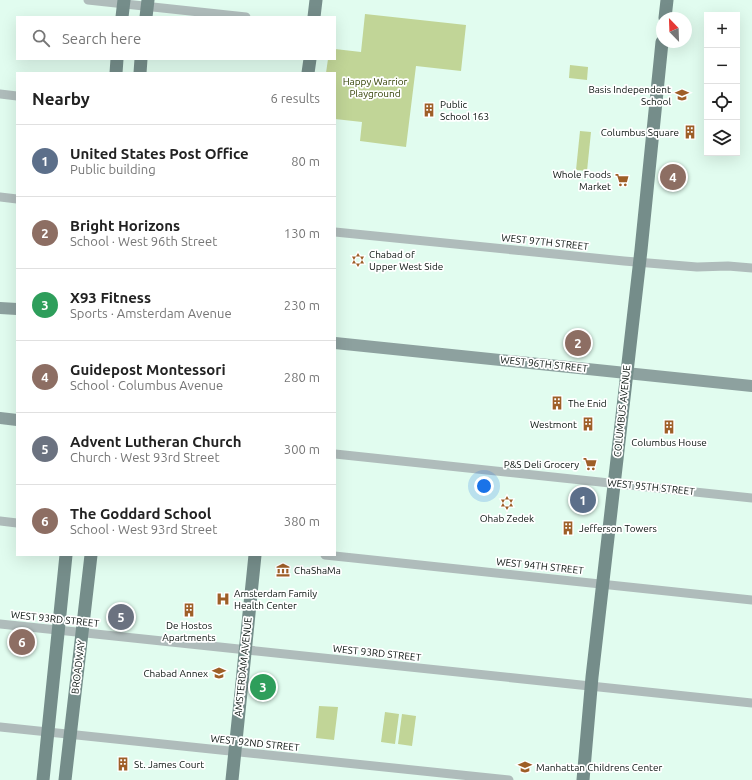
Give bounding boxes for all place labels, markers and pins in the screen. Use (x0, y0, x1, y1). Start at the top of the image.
place label: Basis Independent School (588, 84, 671, 107)
school or university icon: Basis Independent School (674, 87, 690, 103)
place label: Public School 163 (440, 99, 489, 122)
building icon: Public School 163 (421, 102, 437, 118)
building icon: Columbus Square (682, 124, 698, 140)
place label: Columbus Square (601, 127, 679, 138)
pin: 4 (660, 162, 686, 192)
place label: Whole Foods Market (553, 169, 611, 192)
supermarket icon: Whole Foods Market (614, 172, 630, 188)
place label: Chabad of Upper West Side (369, 249, 443, 272)
synagogue icon: Chabad of Upper West Side (350, 252, 366, 268)
pin: 2 (565, 328, 591, 358)
building icon: The Enid (549, 395, 565, 411)
place label: The Enid (568, 398, 607, 409)
building icon: Westmont (580, 416, 596, 432)
place label: Westmont (530, 419, 577, 430)
building icon: Columbus House (661, 419, 677, 435)
place label: Columbus House (631, 437, 707, 448)
supermarket icon: P&S Deli Grocery (582, 456, 598, 472)
place label: P&S Deli Grocery (504, 459, 579, 470)
pin: 1 (570, 485, 596, 515)
synagogue icon: Ohab Zedek (499, 495, 515, 511)
place label: Ohab Zedek (480, 513, 534, 524)
building icon: Jefferson Towers (560, 520, 576, 536)
place label: Jefferson Towers (579, 523, 657, 534)
museum icon: ChaShaMa (275, 562, 291, 578)
place label: ChaShaMa (294, 565, 341, 576)
place label: Amsterdam Family Health Center (234, 588, 317, 611)
hospital icon: Amsterdam Family Health Center (215, 591, 231, 607)
pin: 5 (108, 602, 134, 632)
building icon: De Hostos Apartments (181, 602, 197, 618)
place label: De Hostos Apartments (162, 620, 216, 643)
pin: 6 (9, 627, 35, 657)
school or university icon: Chabad Annex (211, 665, 227, 681)
place label: Chabad Annex (143, 668, 208, 679)
pin: 3 (250, 672, 276, 702)
building icon: St. James Court (115, 756, 131, 772)
place label: St. James Court (134, 759, 204, 770)
school or university icon: Manhattan Childrens Center (517, 759, 533, 775)
place label: Manhattan Childrens Center (536, 762, 663, 773)

